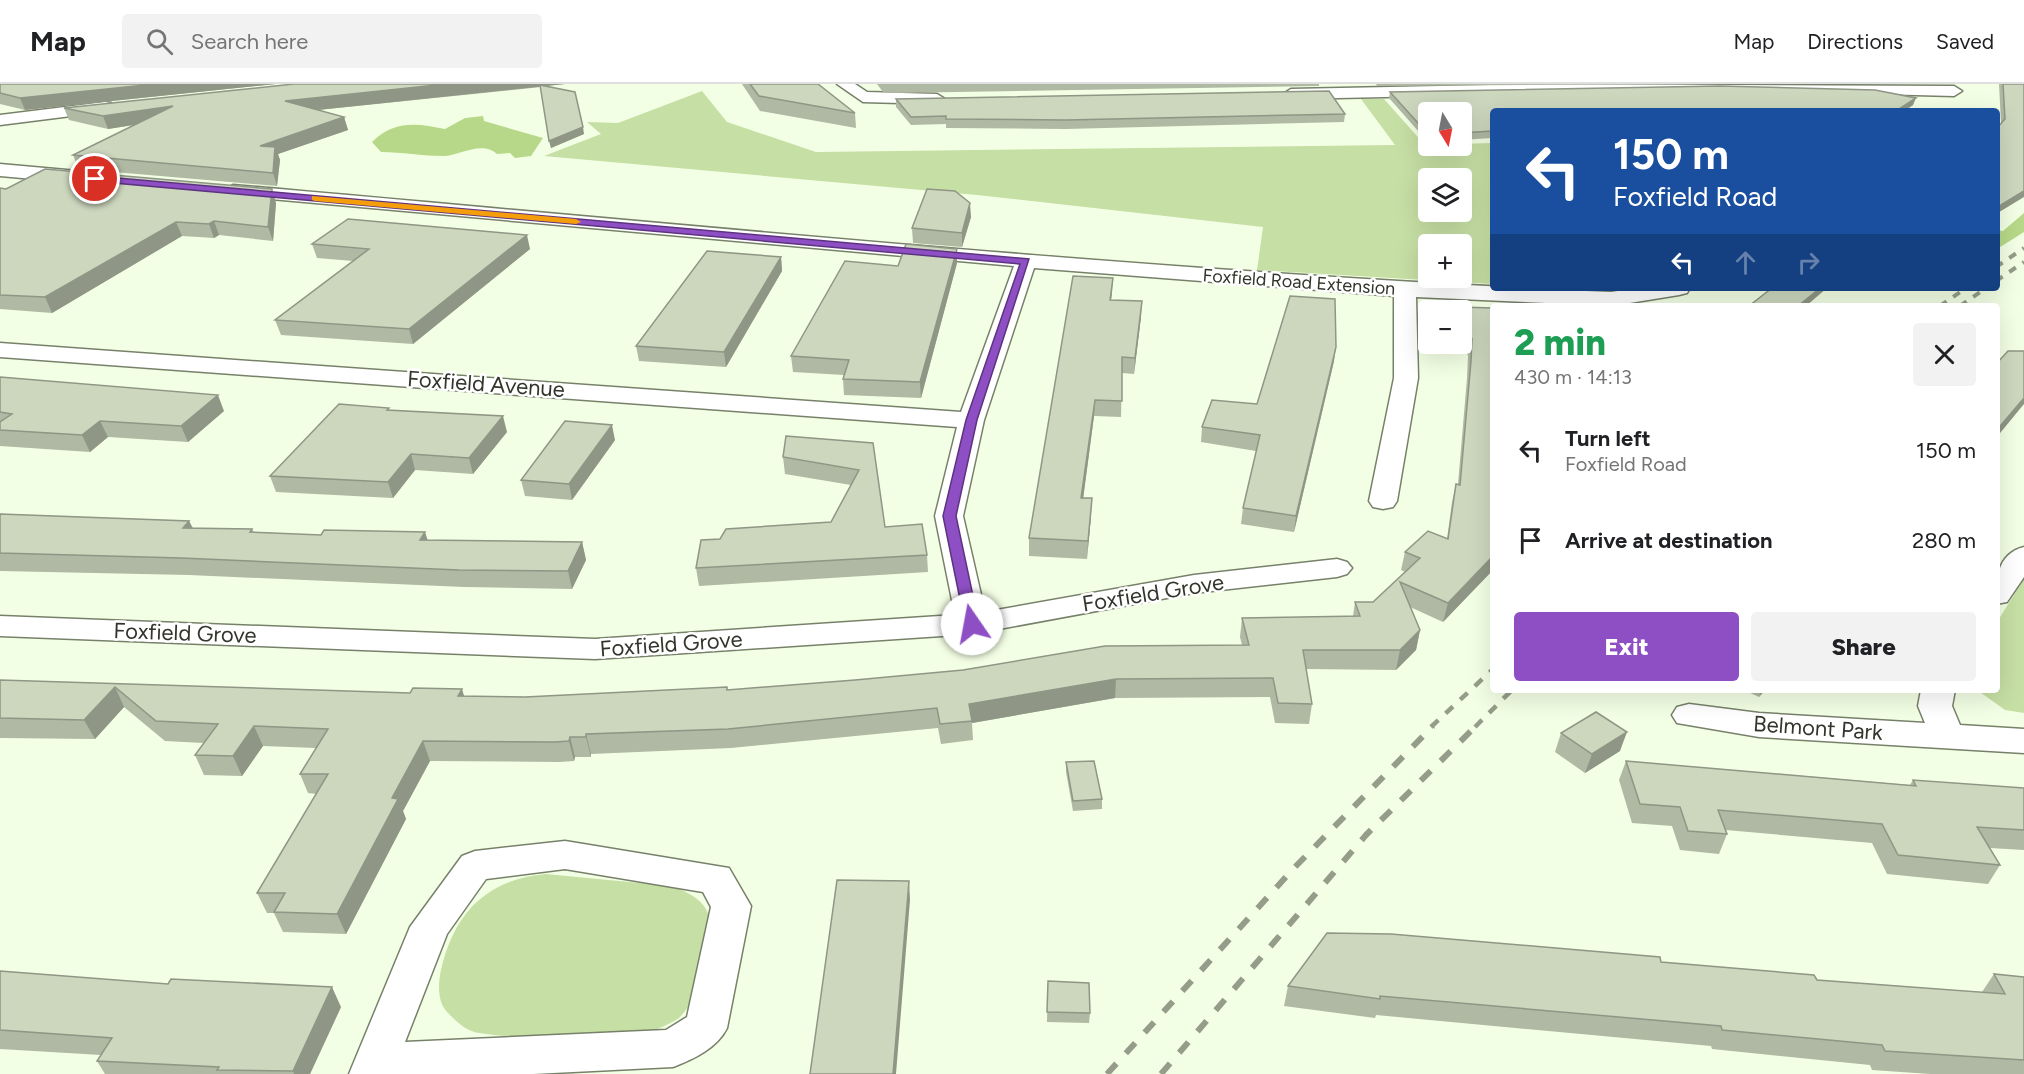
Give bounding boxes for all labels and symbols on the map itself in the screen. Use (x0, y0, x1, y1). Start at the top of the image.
north arrow (1418, 102, 1472, 156)
pin (69, 153, 120, 204)
street label: Foxfield Road Extension (1202, 264, 1396, 300)
street label: Foxfield Avenue (406, 365, 566, 403)
street label: Foxfield Grove (1080, 568, 1226, 618)
position arrow (940, 592, 1004, 656)
street label: Foxfield Grove (113, 617, 257, 649)
street label: Foxfield Grove (599, 626, 743, 662)
street label: Belmont Park (1752, 710, 1884, 746)

